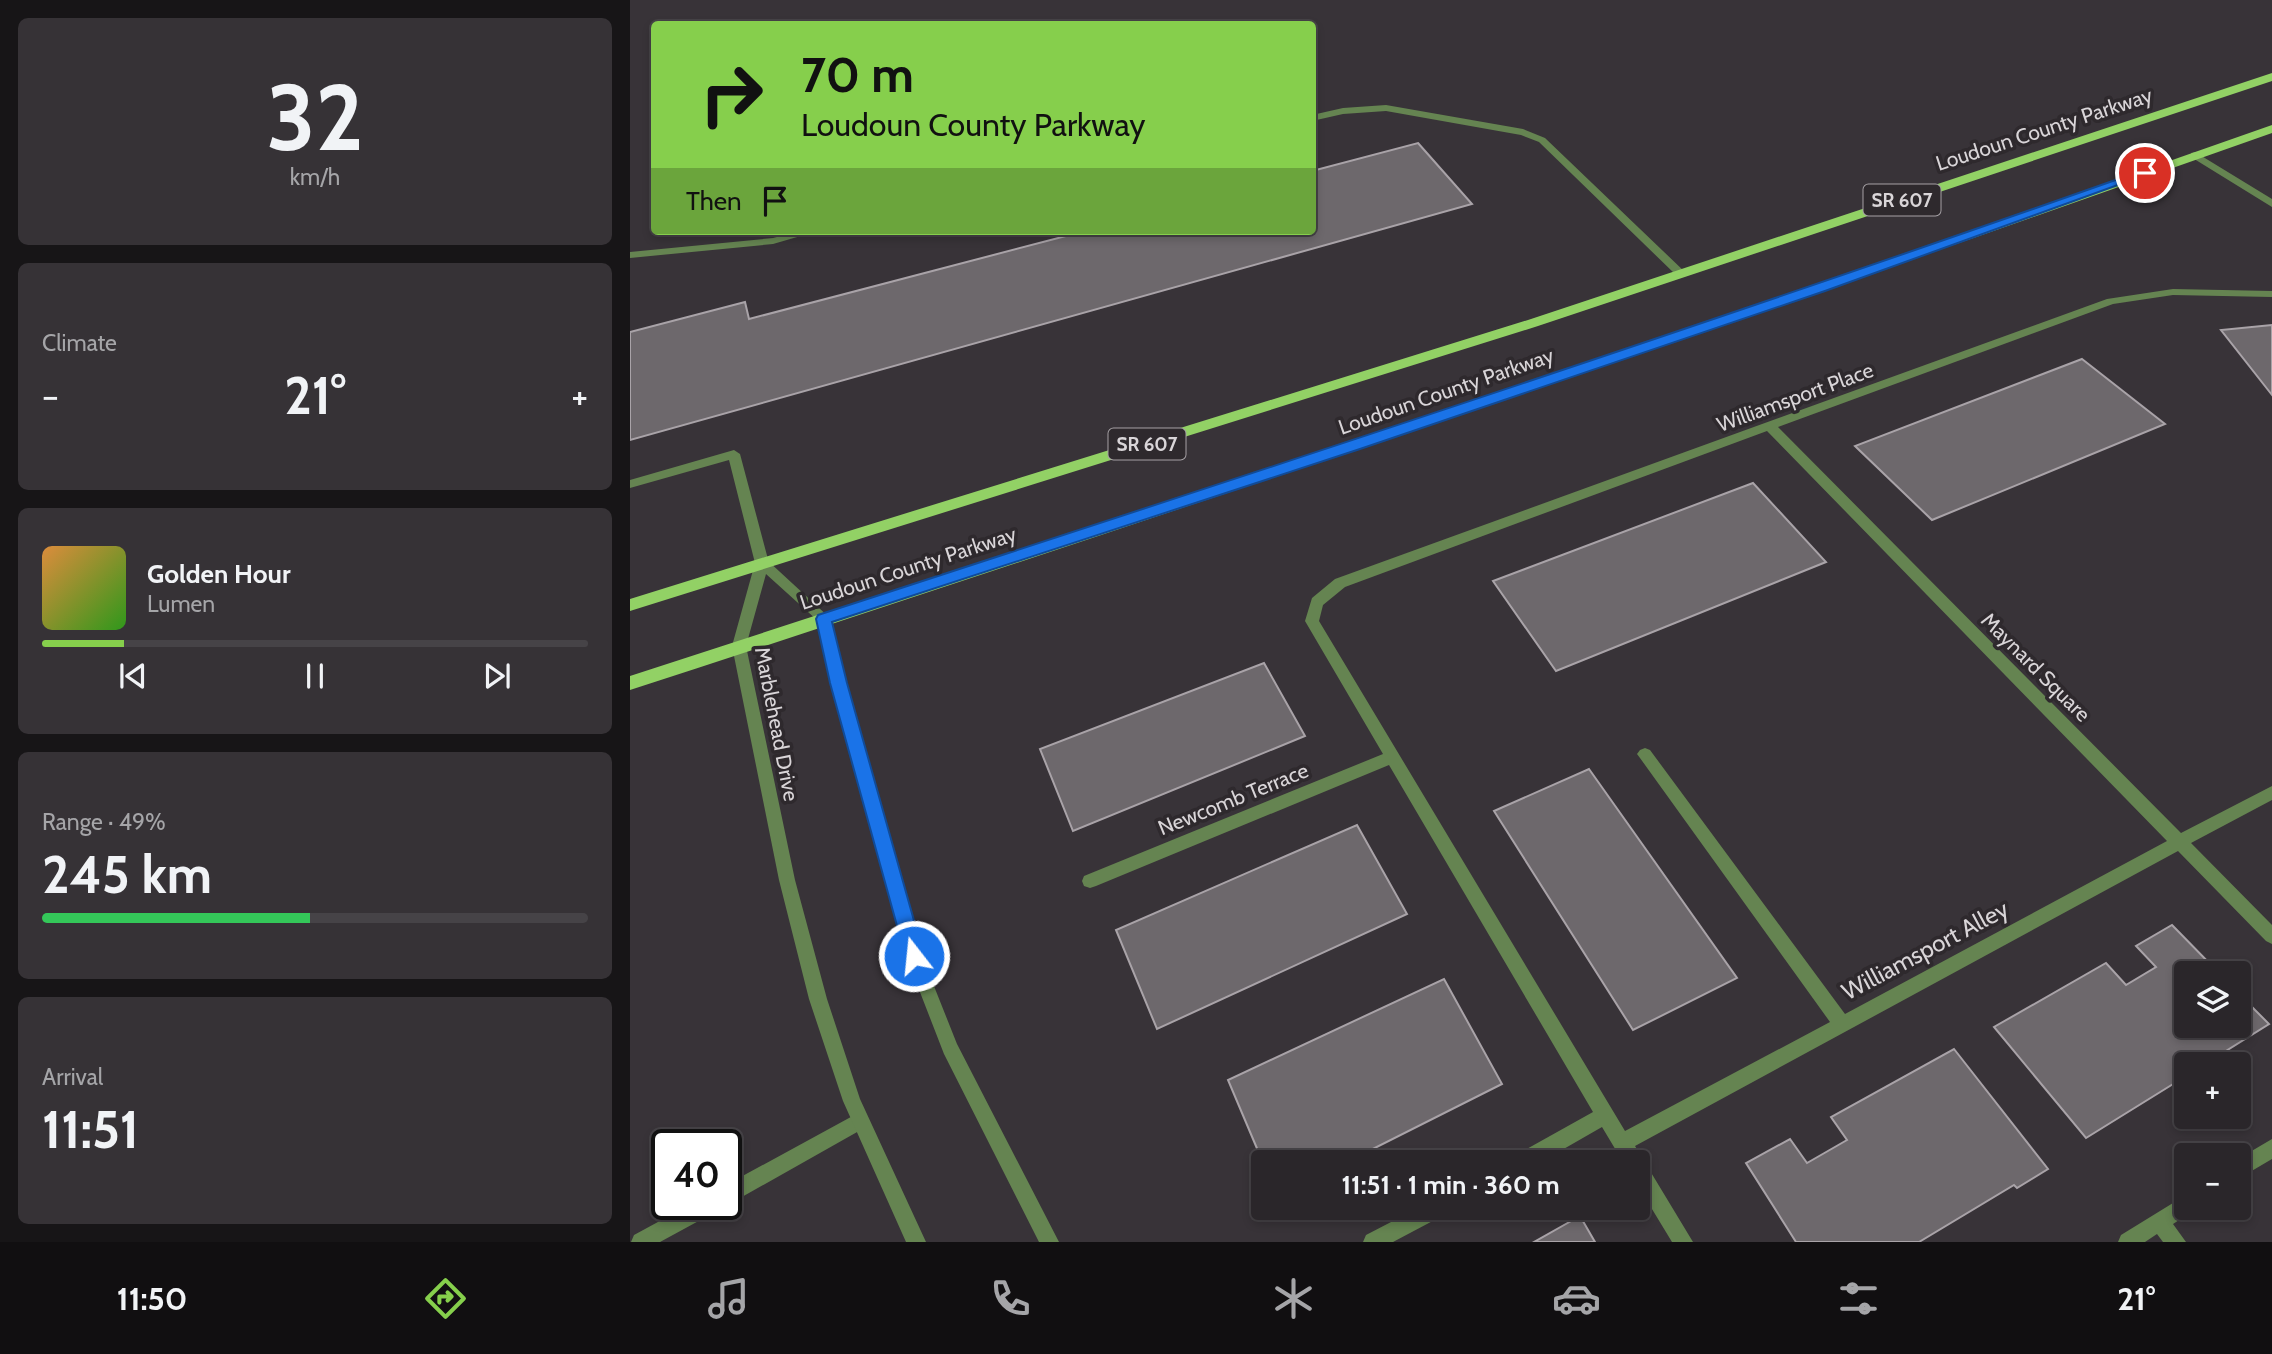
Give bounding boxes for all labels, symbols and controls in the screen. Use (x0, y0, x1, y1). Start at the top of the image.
text: 70 m (801, 45, 914, 104)
icon: right (686, 49, 777, 140)
text: 32 (266, 62, 364, 173)
street label: Loudoun County Parkway (1933, 82, 2156, 176)
text: Loudoun County Parkway (801, 105, 1145, 144)
pin (2115, 143, 2175, 203)
icon: arrive (2126, 154, 2164, 192)
text: km/h (290, 163, 340, 191)
icon: arrive (756, 182, 794, 220)
road number: SR 607 (1864, 184, 1940, 216)
text: Then (686, 185, 742, 217)
text: Climate (42, 329, 117, 357)
street label: Loudoun County Parkway (1335, 342, 1557, 440)
street label: Williamsport Place (1713, 357, 1877, 437)
text: 21° (284, 364, 346, 427)
text: − (42, 372, 59, 419)
text: + (571, 372, 588, 419)
road number: SR 607 (1108, 428, 1186, 460)
street label: Loudoun County Parkway (797, 521, 1020, 615)
text: Golden Hour (147, 558, 290, 590)
text: Lumen (147, 590, 215, 618)
street label: Maynard Square (1976, 607, 2096, 727)
street label: Marblehead Drive (750, 645, 804, 803)
icon: previous (114, 657, 152, 695)
icon: pause (296, 657, 334, 695)
icon: next (478, 657, 516, 695)
street label: Newcomb Terrace (1154, 757, 1312, 841)
text: Range · 49% (42, 808, 166, 836)
text: 245 km (42, 843, 212, 906)
street label: Williamsport Alley (1837, 894, 2013, 1006)
position arrow (877, 919, 951, 993)
map controls (2174, 961, 2251, 1220)
button: layers (2174, 961, 2251, 1038)
button: + (2174, 1052, 2251, 1129)
text: Arrival (42, 1063, 103, 1091)
text: 11:51 (42, 1098, 139, 1161)
speed limit sign: 40 (651, 1129, 742, 1220)
button: − (2174, 1143, 2251, 1220)
text: 11:51 · 1 min · 360 m (1341, 1169, 1560, 1201)
icon: directions (421, 1274, 470, 1323)
icon: music (704, 1274, 753, 1323)
icon: phone (986, 1274, 1035, 1323)
icon: climate (1269, 1274, 1318, 1323)
icon: car (1552, 1274, 1601, 1323)
icon: filters (1834, 1274, 1883, 1323)
text: 11:50 (117, 1279, 187, 1318)
text: 21° (2117, 1279, 2155, 1318)

